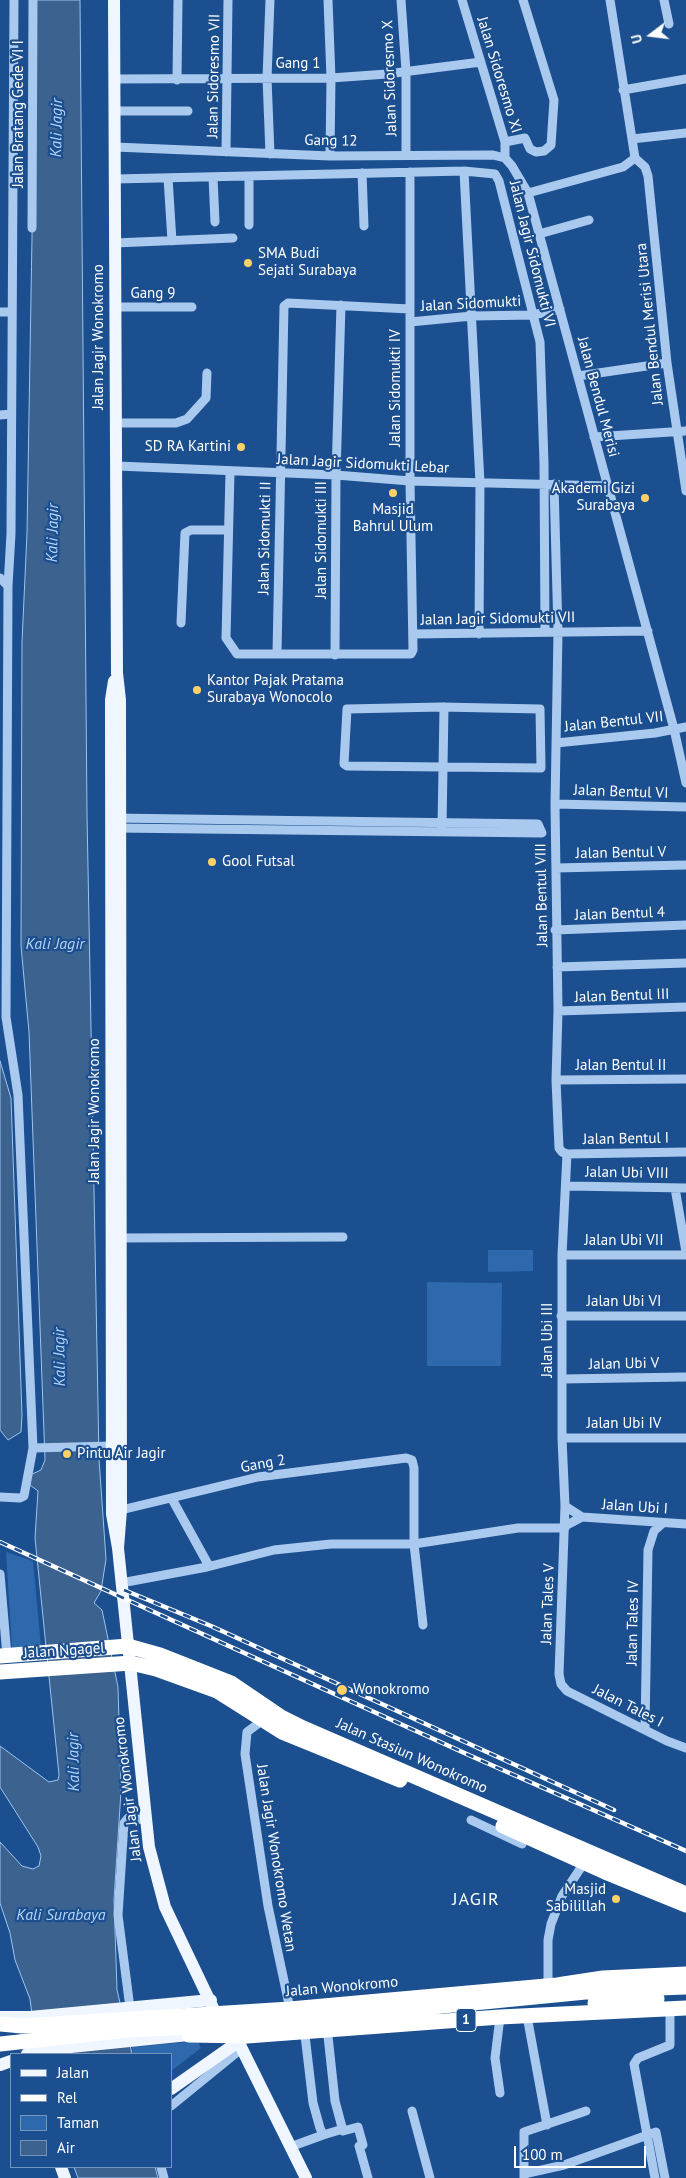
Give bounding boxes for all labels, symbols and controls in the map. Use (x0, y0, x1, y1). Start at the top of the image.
north arrow (626, 10, 676, 60)
street label: Jalan Sidoresmo VII (204, 14, 224, 138)
street label: Jalan Sidoresmo XI (473, 15, 525, 135)
street label: Jalan Sidoresmo X (379, 19, 401, 137)
text: U (627, 32, 646, 45)
street label: Jalan Bratang Gede VI I (10, 40, 28, 188)
street label: Gang 1 (275, 55, 321, 73)
water label: Kali Jagir (47, 98, 67, 158)
street label: Gang 12 (304, 132, 358, 150)
street label: Jalan Jagir Sidomukti VI (505, 179, 559, 329)
street label: Jalan Bendul Merisi Utara (633, 242, 667, 406)
place label: SMA Budi Sejati Surabaya (258, 245, 357, 280)
marker: SMA Budi Sejati Surabaya (242, 257, 254, 269)
street label: Jalan Jagir Wonokromo (90, 264, 108, 410)
street label: Gang 9 (130, 285, 176, 303)
street label: Jalan Sidomukti (420, 292, 522, 316)
street label: Jalan Sidomukti IV (387, 329, 405, 447)
street label: Jalan Bendul Merisi (573, 335, 623, 459)
place label: SD RA Kartini (145, 438, 231, 456)
marker: SD RA Kartini (235, 441, 247, 453)
street label: Jalan Jagir Sidomukti Lebar (276, 450, 450, 478)
place label: Akademi Gizi Surabaya (552, 480, 635, 515)
street label: Jalan Sidomukti II (255, 481, 275, 595)
street label: Jalan Sidomukti III (313, 481, 331, 599)
marker: Masjid Bahrul Ulum (387, 487, 399, 499)
marker: Akademi Gizi Surabaya (639, 492, 651, 504)
place label: Masjid Bahrul Ulum (353, 501, 433, 536)
water label: Kali Jagir (43, 503, 63, 563)
street label: Jalan Jagir Sidomukti VII (420, 609, 576, 629)
place label: Kantor Pajak Pratama Surabaya Wonocolo (207, 672, 344, 707)
marker: Kantor Pajak Pratama Surabaya Wonocolo (191, 684, 203, 696)
street label: Jalan Bentul VII (564, 708, 664, 736)
street label: Jalan Bentul VI (573, 781, 669, 803)
street label: Jalan Bentul VIII (532, 843, 552, 947)
street label: Jalan Bentul V (576, 843, 666, 863)
place label: Gool Futsal (222, 853, 295, 871)
marker: Gool Futsal (206, 856, 218, 868)
street label: Jalan Bentul 4 (575, 903, 665, 925)
water label: Kali Jagir (25, 934, 85, 954)
street label: Jalan Bentul III (574, 985, 670, 1007)
street label: Jalan Jagir Wonokromo (86, 1038, 104, 1184)
street label: Jalan Bentul II (576, 1057, 666, 1075)
street label: Jalan Bentul I (583, 1129, 669, 1149)
street label: Jalan Ubi VIII (585, 1163, 669, 1183)
street label: Jalan Ubi VII (585, 1232, 663, 1250)
street label: Jalan Ubi VI (587, 1293, 661, 1311)
street label: Jalan Ubi III (539, 1303, 557, 1377)
water label: Kali Jagir (50, 1327, 70, 1387)
street label: Jalan Ubi V (589, 1354, 659, 1374)
street label: Jalan Ubi IV (587, 1415, 661, 1433)
place label: Pintu Air Jagir (77, 1445, 166, 1463)
marker: Pintu Air Jagir (61, 1448, 73, 1460)
street label: Gang 2 (239, 1451, 287, 1477)
street label: Jalan Ubi I (601, 1496, 669, 1518)
street label: Jalan Tales V (538, 1563, 558, 1645)
street label: Jalan Tales IV (623, 1580, 643, 1666)
street label: Jalan Ngagel (23, 1639, 105, 1663)
place label: Wonokromo (353, 1681, 430, 1699)
street label: Jalan Tales I (590, 1681, 666, 1731)
marker: Wonokromo (335, 1683, 349, 1697)
street label: Jalan Stasiun Wonokromo (334, 1715, 490, 1797)
street label: Jalan Jagir Wonokromo (110, 1716, 146, 1862)
water label: Kali Jagir (64, 1732, 84, 1792)
street label: Jalan Jagir Wonokromo Wetan (252, 1763, 300, 1953)
place label: Masjid Sabilillah (546, 1881, 606, 1916)
district label: JAGIR (452, 1889, 500, 1911)
marker: Masjid Sabilillah (610, 1893, 622, 1905)
water label: Kali Surabaya (16, 1905, 106, 1925)
street label: Jalan Wonokromo (285, 1973, 399, 2001)
road number: 1 (456, 2008, 476, 2032)
legend (10, 2053, 172, 2168)
text: Jalan (57, 2063, 89, 2082)
text: Rel (57, 2088, 77, 2107)
text: Taman (57, 2113, 99, 2132)
scale bar (516, 2136, 648, 2168)
text: Air (57, 2138, 75, 2157)
text: 100 m (522, 2145, 563, 2164)

